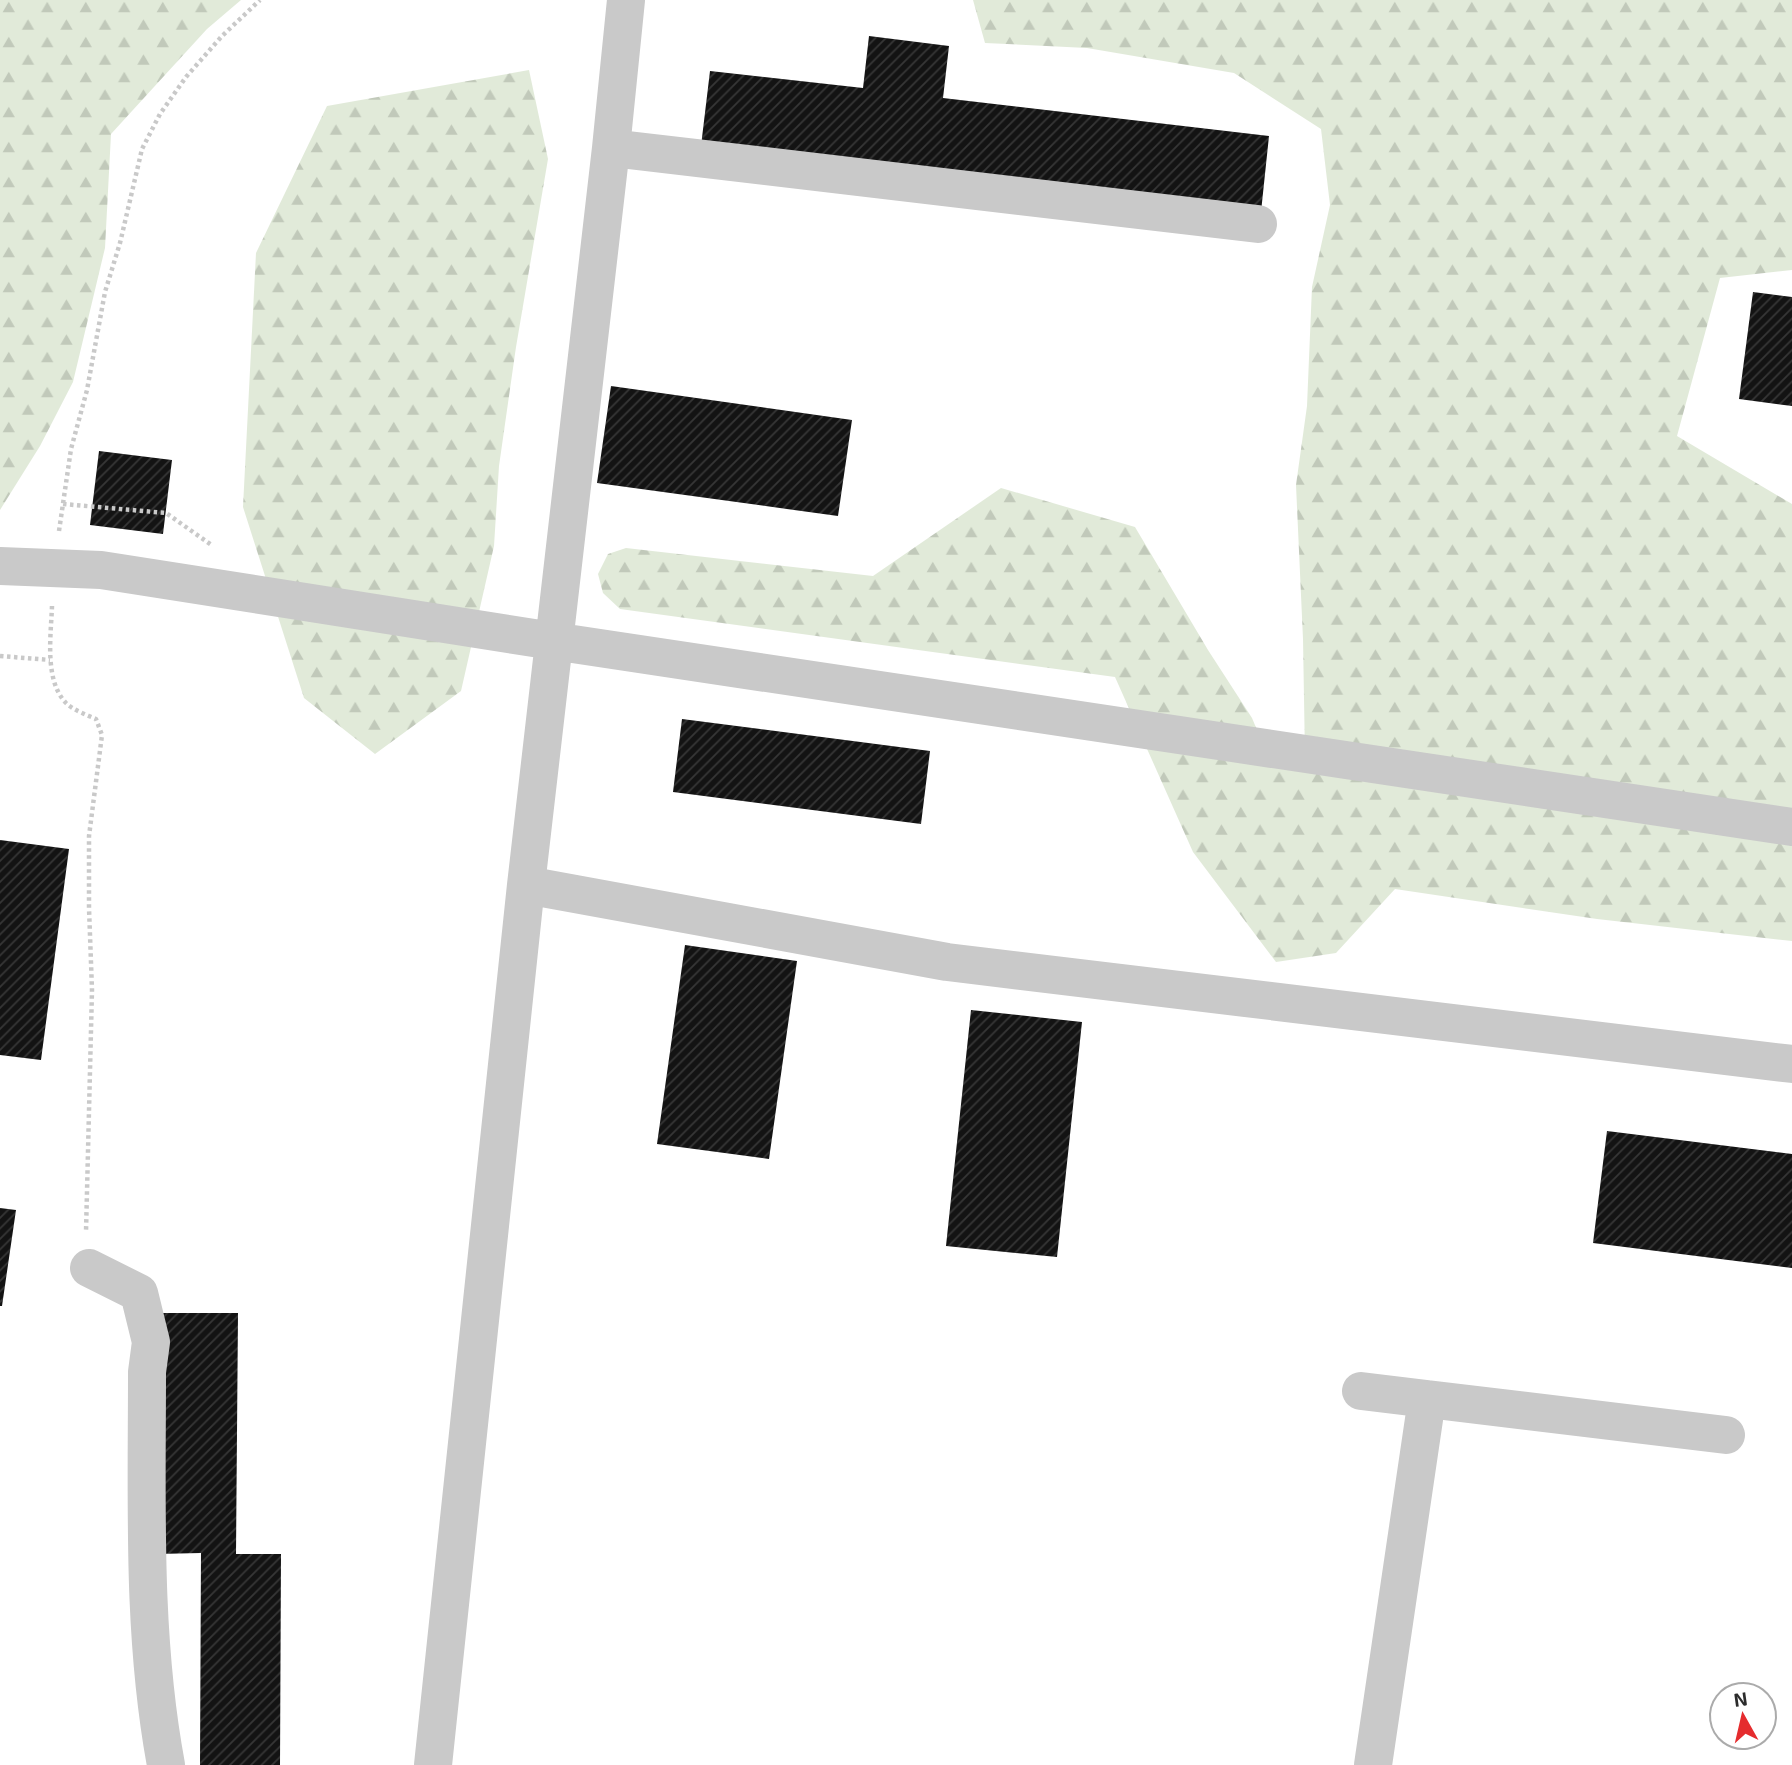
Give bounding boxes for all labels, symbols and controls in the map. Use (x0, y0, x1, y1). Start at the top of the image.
north arrow (1708, 1681, 1778, 1751)
text: N (1732, 1686, 1749, 1711)

